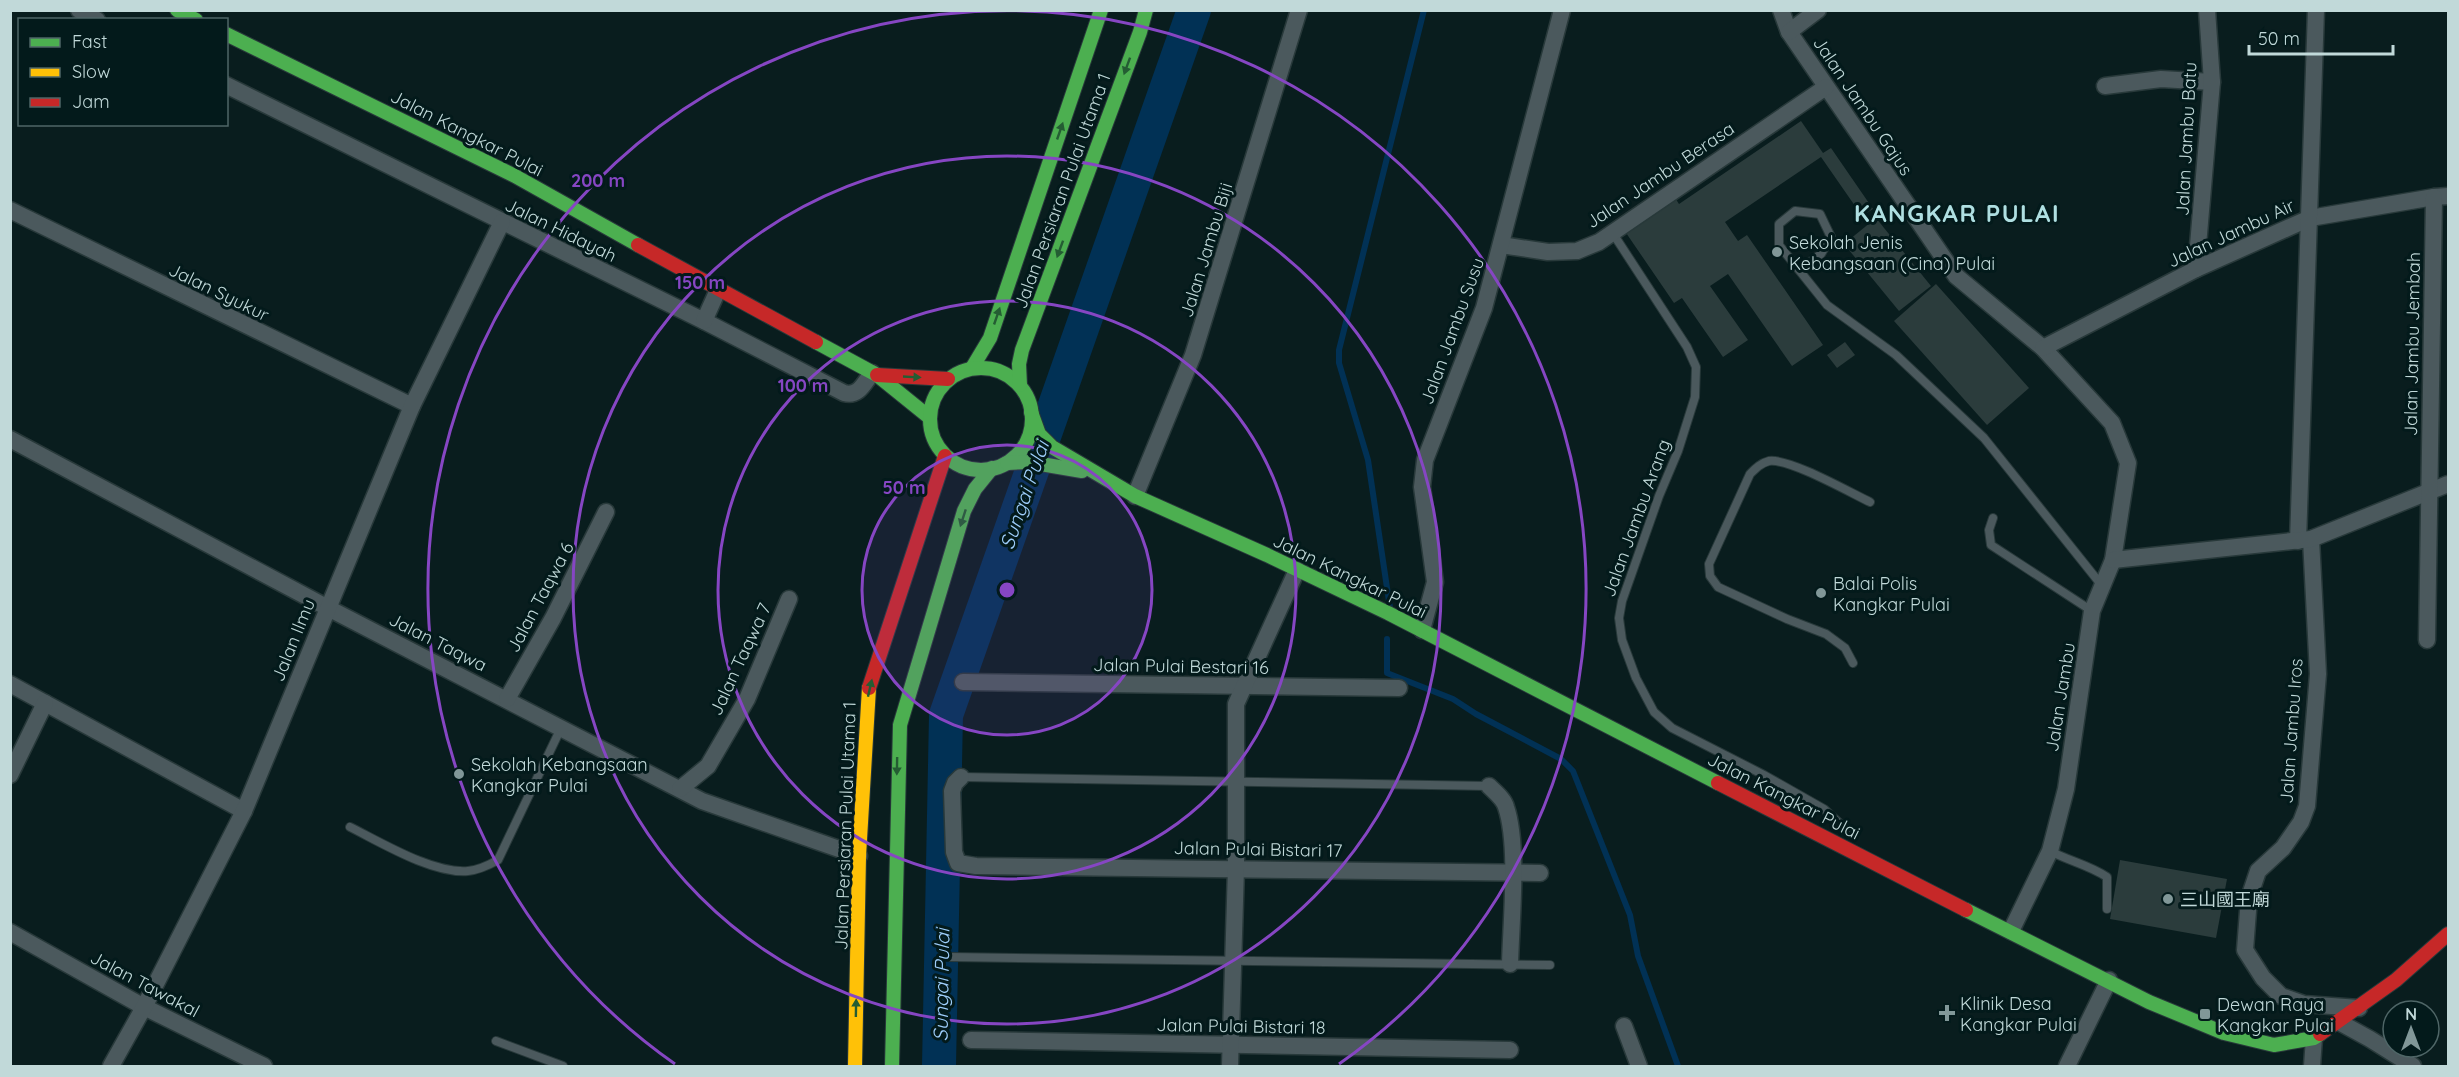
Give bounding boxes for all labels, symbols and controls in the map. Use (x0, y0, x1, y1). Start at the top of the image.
legend (18, 18, 228, 126)
scale bar (2249, 18, 2393, 56)
text: 50 m (2258, 27, 2300, 50)
text: Fast (72, 30, 107, 53)
street label: Jalan Jambu Gajus (1808, 32, 1918, 180)
one-way arrow (1122, 57, 1132, 75)
text: Slow (72, 60, 110, 83)
street label: Jalan Jambu Batu (2170, 61, 2202, 217)
street label: Jalan Persiaran Pulai Utama 1 (1009, 70, 1115, 312)
street label: Jalan Kangkar Pulai (387, 85, 547, 181)
text: Jam (72, 90, 110, 113)
street label: Jalan Jambu Berasa (1581, 117, 1739, 233)
one-way arrow (1056, 122, 1066, 140)
text: 200 m (571, 169, 625, 192)
street label: Jalan Jambu Biji (1175, 180, 1237, 320)
street label: Jalan Hidayah (501, 193, 621, 267)
street label: Jalan Jambu Air (2164, 193, 2298, 273)
district label: KANGKAR PULAI (1854, 198, 2060, 228)
place label: Sekolah Jenis Kebangsaan (Cina) Pulai (1789, 231, 1995, 275)
one-way arrow (1054, 240, 1064, 258)
marker: Sekolah Jenis Kebangsaan (Cina) Pulai (1770, 245, 1784, 259)
street label: Jalan Jambu Jembah (2399, 252, 2425, 436)
street label: Jalan Jambu Susu (1415, 255, 1489, 407)
street label: Jalan Syukur (165, 258, 273, 326)
text: 150 m (675, 271, 725, 294)
one-way arrow (993, 307, 1003, 325)
one-way arrow (903, 373, 922, 382)
text: 100 m (778, 374, 828, 397)
water label: Sungai Pulai (994, 435, 1055, 552)
street label: Jalan Jambu Arang (1597, 436, 1675, 600)
text: 50 m (882, 476, 926, 499)
one-way arrow (957, 509, 967, 527)
street label: Jalan Kangkar Pulai (1269, 529, 1431, 623)
street label: Jalan Taqwa 6 (501, 538, 579, 656)
place label: Balai Polis Kangkar Pulai (1833, 572, 1950, 616)
centre of rings (997, 580, 1017, 600)
marker: Balai Polis Kangkar Pulai (1814, 586, 1828, 600)
street label: Jalan Ilmu (266, 595, 320, 685)
street label: Jalan Taqwa 7 (704, 599, 776, 719)
street label: Jalan Taqwa (385, 607, 491, 677)
street label: Jalan Jambu (2040, 641, 2080, 753)
street label: Jalan Pulai Bestari 16 (1093, 653, 1269, 679)
street label: Jalan Jambu Iros (2274, 658, 2308, 804)
one-way arrow (866, 679, 876, 697)
street label: Jalan Persiaran Pulai Utama 1 (829, 701, 861, 951)
street label: Jalan Kangkar Pulai (1704, 748, 1864, 844)
place label: Sekolah Kebangsaan Kangkar Pulai (471, 753, 648, 797)
one-way arrow (892, 757, 902, 776)
marker: Sekolah Kebangsaan Kangkar Pulai (452, 767, 466, 781)
street label: Jalan Pulai Bistari 17 (1173, 836, 1343, 862)
place label: 三山國王廟 (2180, 888, 2270, 911)
marker: 三山國王廟 (2161, 892, 2175, 906)
water label: Sungai Pulai (928, 926, 955, 1042)
street label: Jalan Tawakal (86, 946, 204, 1022)
place label: Klinik Desa Kangkar Pulai (1960, 992, 2077, 1036)
place label: Dewan Raya Kangkar Pulai (2217, 993, 2334, 1037)
one-way arrow (851, 999, 861, 1018)
north arrow (2381, 999, 2441, 1059)
marker: Klinik Desa Kangkar Pulai (1938, 1004, 1956, 1022)
text: N (2405, 1004, 2417, 1024)
marker: Dewan Raya Kangkar Pulai (2198, 1007, 2212, 1021)
street label: Jalan Pulai Bistari 18 (1156, 1013, 1326, 1039)

